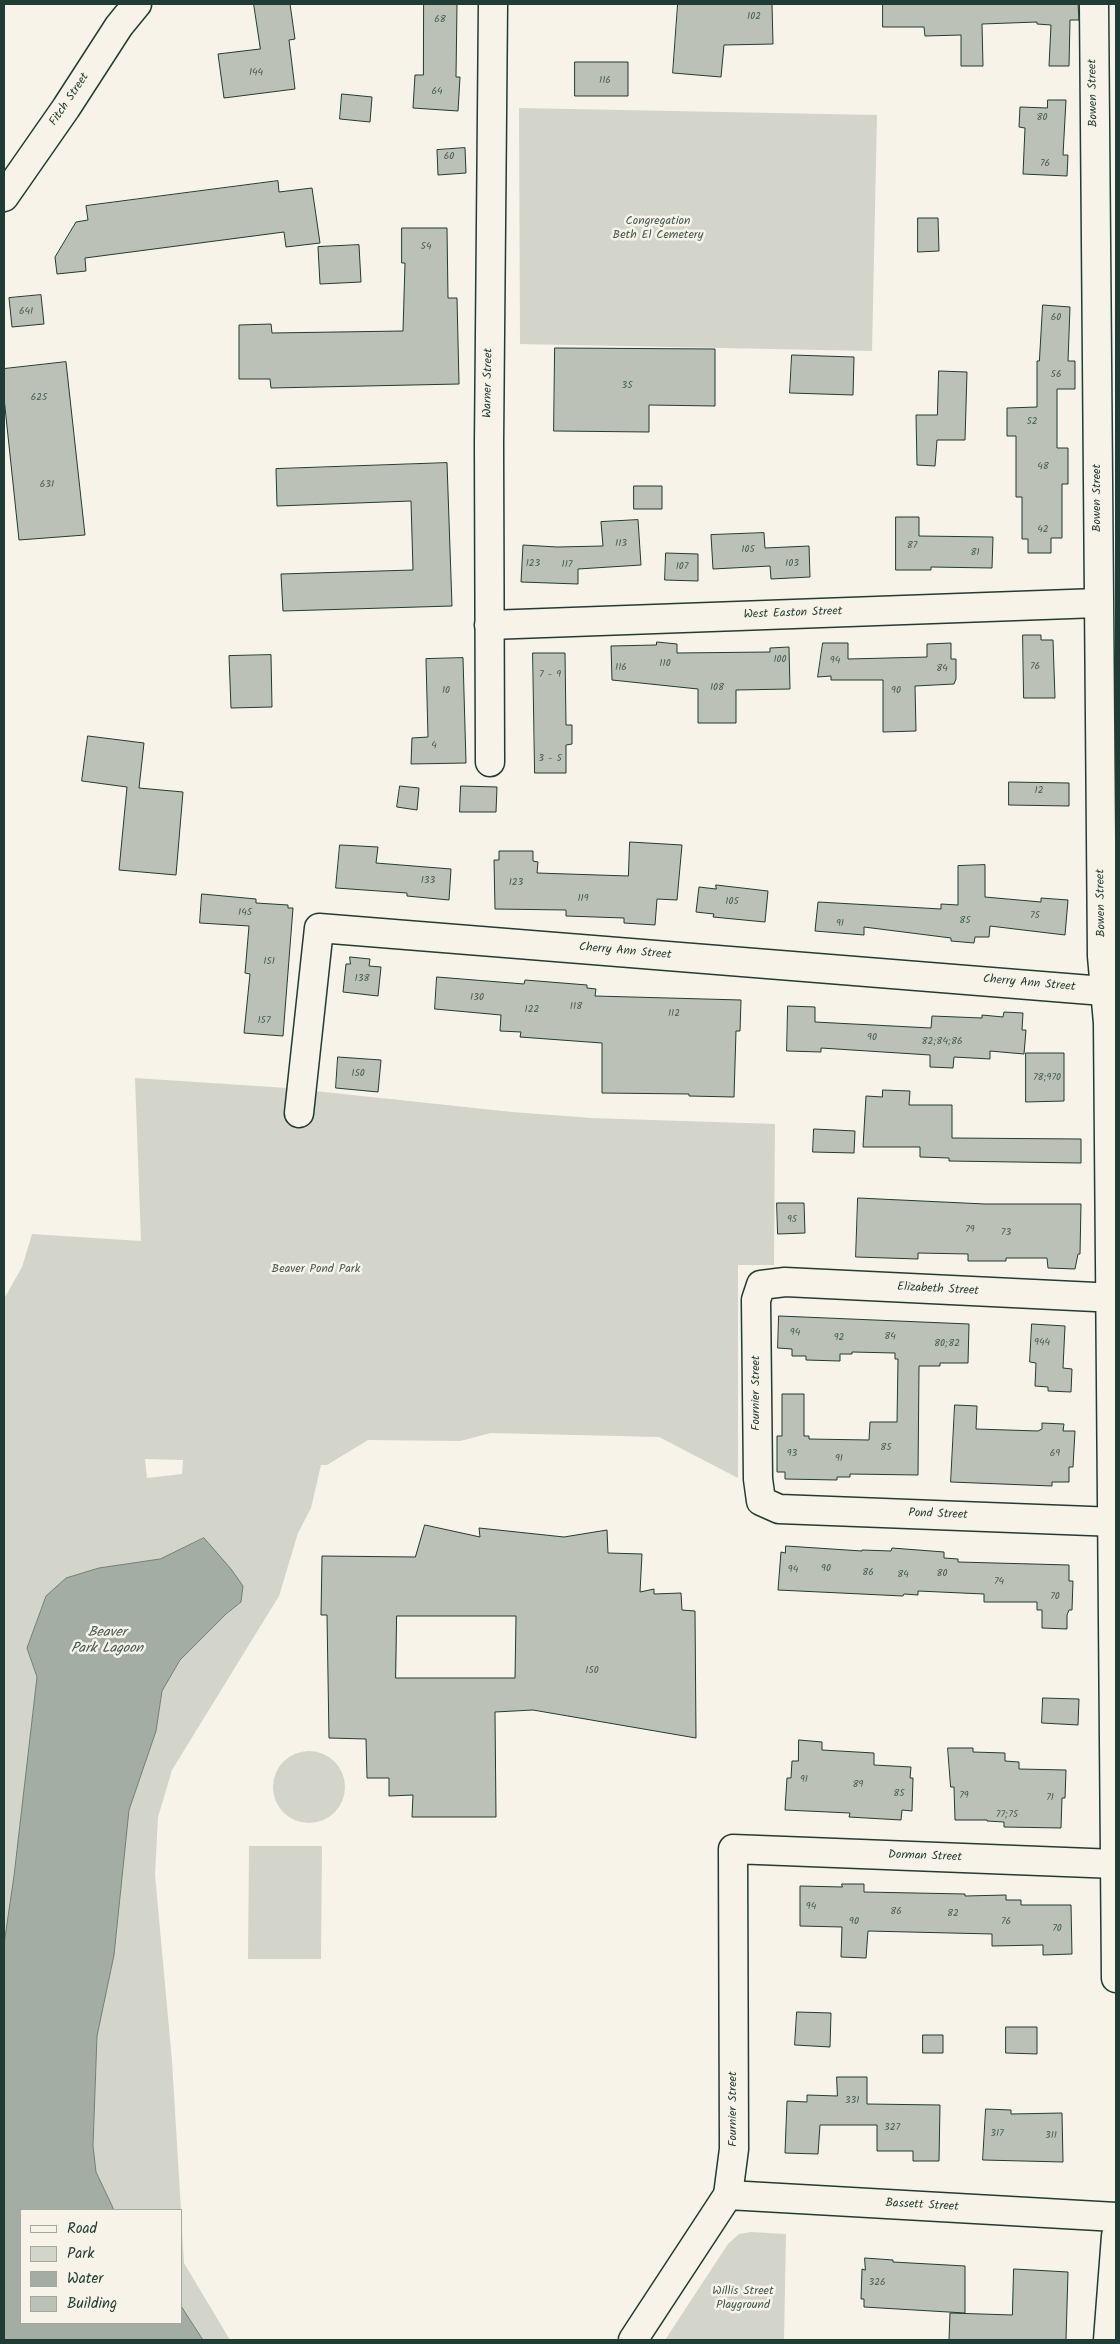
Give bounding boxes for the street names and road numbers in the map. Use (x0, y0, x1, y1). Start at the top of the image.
street label: Bowen Street (1086, 59, 1102, 127)
street label: Fitch Street (47, 71, 93, 129)
street label: Warner Street (481, 348, 497, 418)
street label: Bowen Street (1091, 464, 1105, 532)
street label: West Easton Street (743, 605, 843, 623)
street label: Bowen Street (1094, 869, 1110, 937)
street label: Cherry Ann Street (578, 941, 672, 963)
street label: Cherry Ann Street (982, 973, 1076, 995)
street label: Elizabeth Street (897, 1281, 979, 1299)
street label: Fournier Street (750, 1355, 764, 1431)
street label: Pond Street (908, 1507, 968, 1523)
street label: Dorman Street (888, 1849, 962, 1865)
street label: Fournier Street (727, 2071, 741, 2147)
street label: Bassett Street (885, 2197, 959, 2215)

